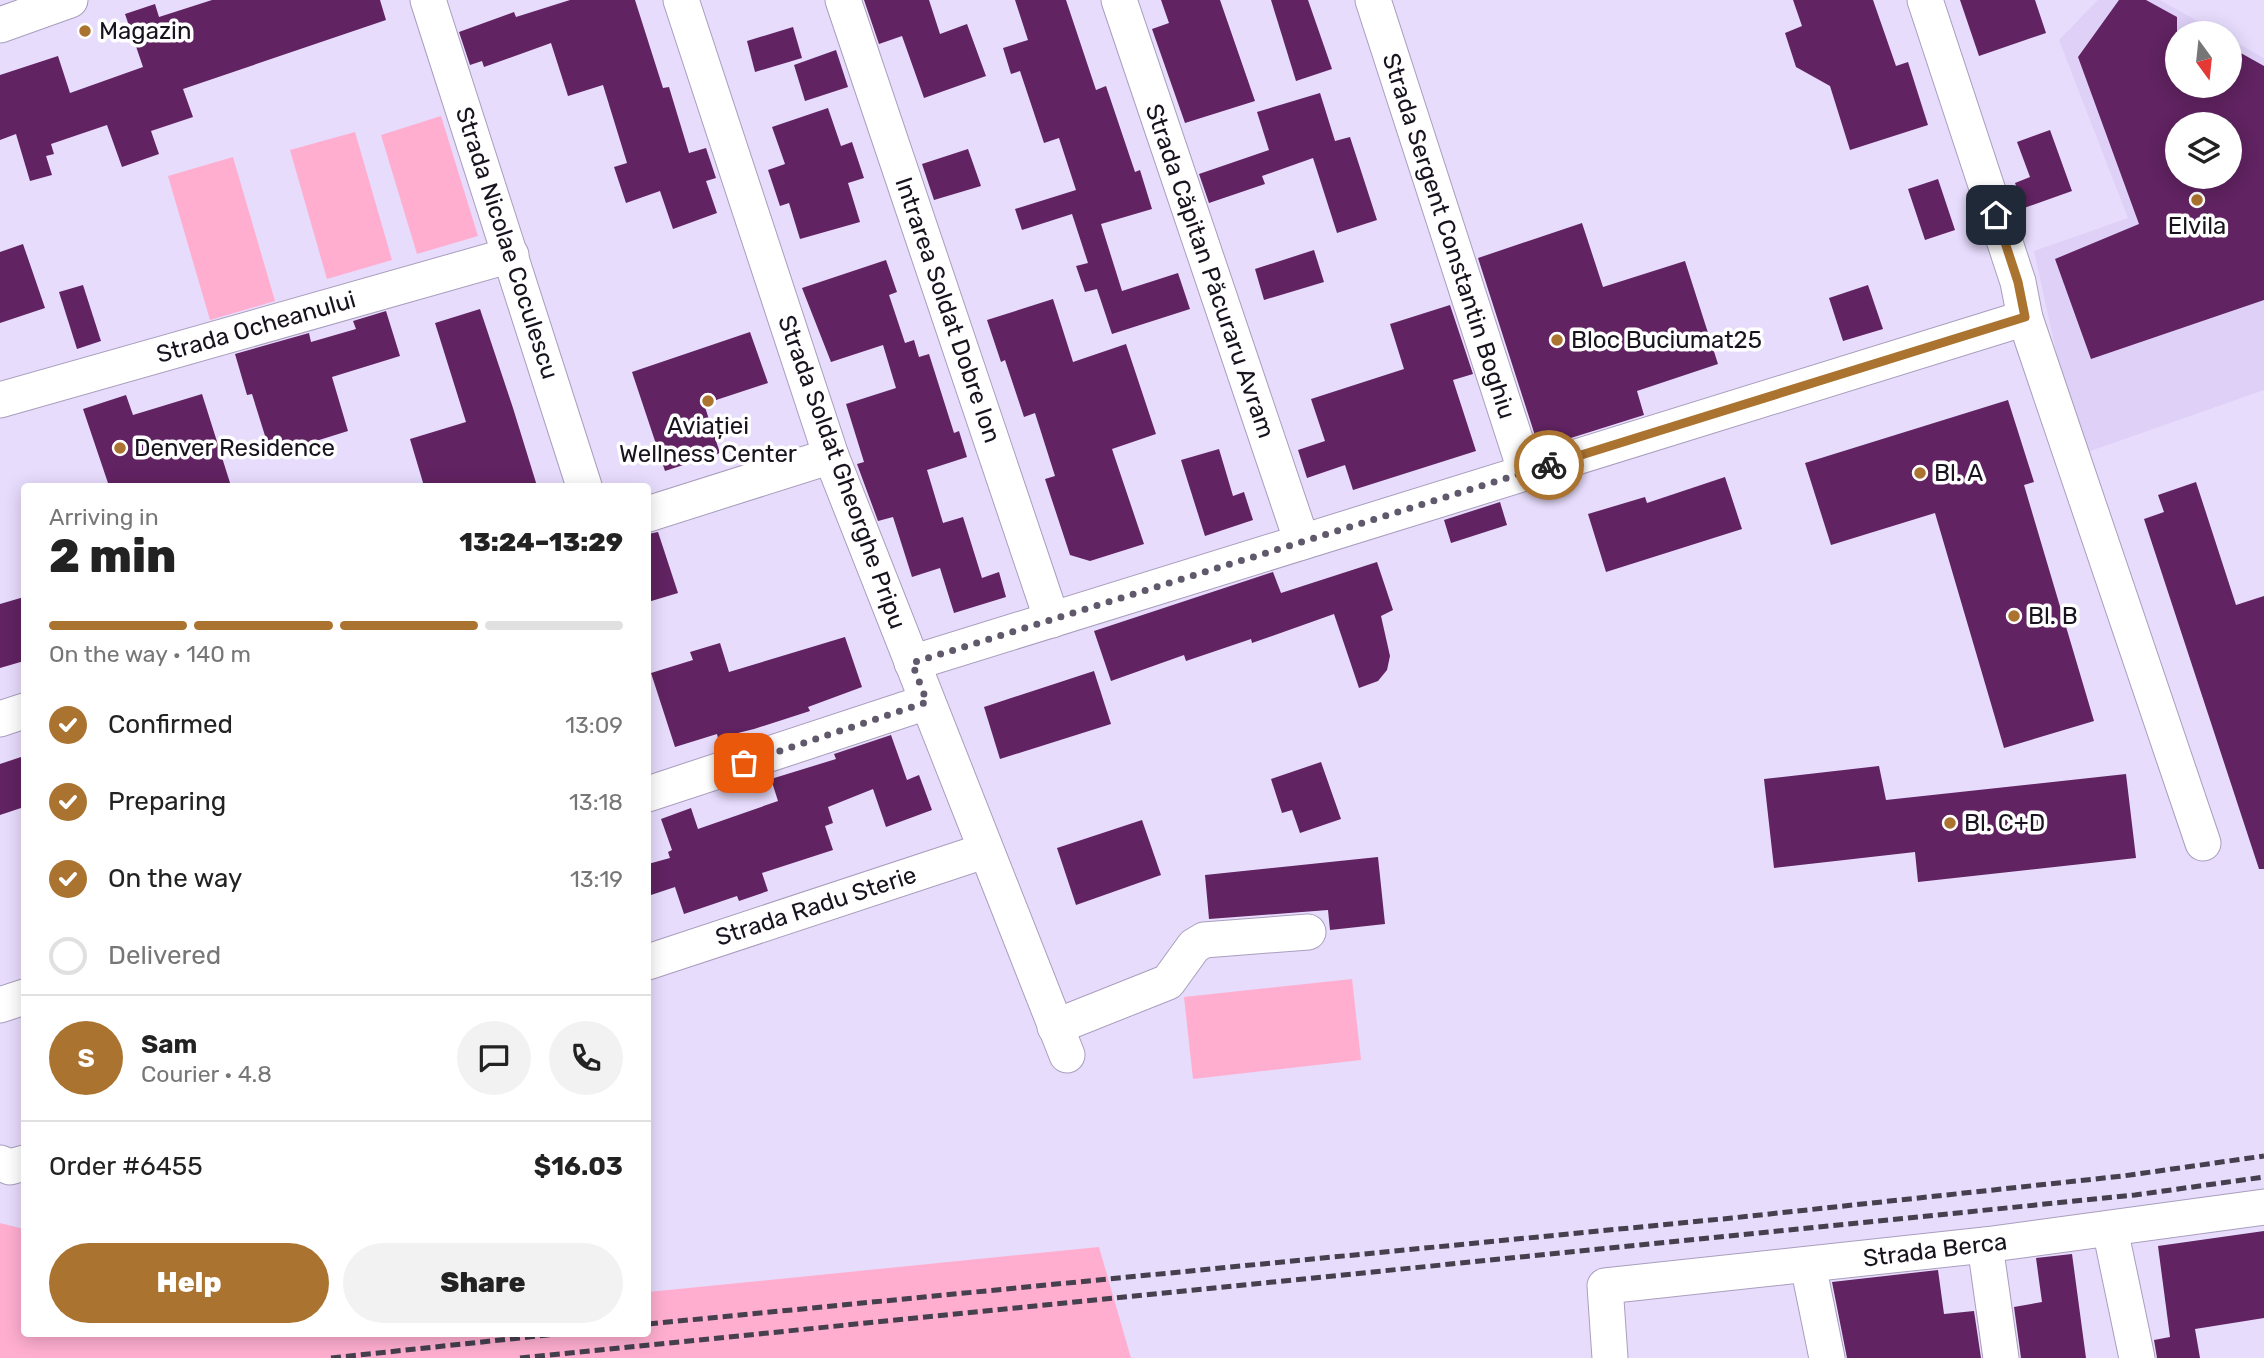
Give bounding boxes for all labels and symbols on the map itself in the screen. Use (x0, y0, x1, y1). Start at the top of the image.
place label: Magazin (99, 17, 191, 45)
north arrow (2165, 21, 2242, 98)
marker: Magazin (77, 23, 93, 39)
street label: Strada Sergent Constantin Boghiu (1377, 50, 1521, 422)
street label: Strada Căpitan Păcuraru Avram (1140, 100, 1280, 442)
street label: Strada Nicolae Coculescu (450, 103, 564, 383)
street label: Intrarea Soldat Dobre Ion (889, 174, 1007, 446)
pin (1966, 185, 2026, 245)
marker: Elvila (2189, 192, 2205, 208)
place label: Elvila (2168, 212, 2226, 240)
street label: Strada Ocheanului (153, 285, 359, 369)
street label: Strada Soldat Gheorghe Pripu (772, 311, 912, 633)
place label: Bloc Buciumat25 (1571, 326, 1762, 354)
marker: Bloc Buciumat25 (1549, 332, 1565, 348)
marker: Aviației Wellness Center (700, 393, 716, 409)
place label: Aviației Wellness Center (619, 412, 797, 468)
courier (1514, 430, 1584, 500)
place label: Denver Residence (134, 434, 335, 462)
marker: Denver Residence (112, 440, 128, 456)
place label: Bl. A (1934, 459, 1983, 487)
marker: Bl. A (1912, 465, 1928, 481)
place label: Bl. B (2028, 602, 2078, 630)
marker: Bl. B (2006, 608, 2022, 624)
pin (714, 733, 774, 793)
place label: Bl. C+D (1964, 809, 2045, 837)
marker: Bl. C+D (1942, 815, 1958, 831)
street label: Strada Radu Sterie (712, 860, 920, 952)
street label: Strada Berca (1861, 1227, 2009, 1273)

